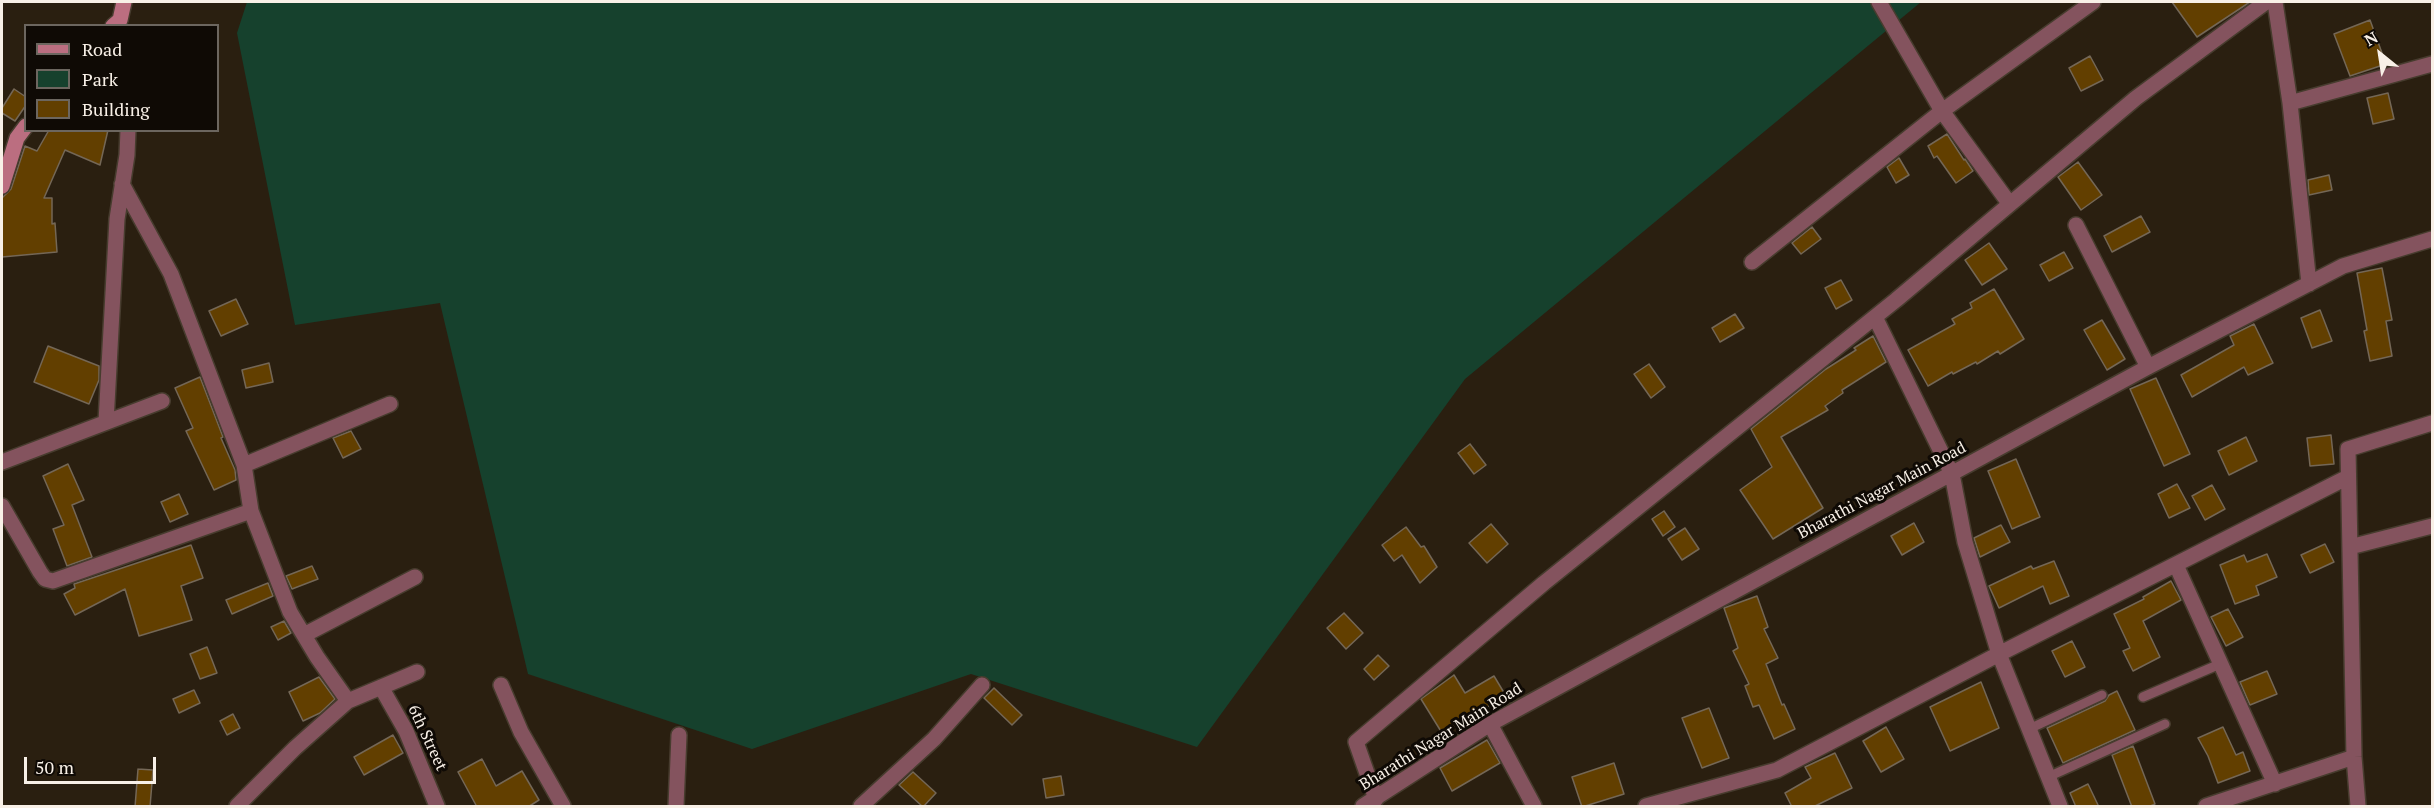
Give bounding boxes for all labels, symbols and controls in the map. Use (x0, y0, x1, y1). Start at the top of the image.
legend (24, 24, 219, 132)
north arrow (2350, 24, 2410, 84)
text: N (2360, 26, 2382, 51)
text: Road (82, 37, 122, 61)
text: Park (82, 67, 118, 91)
text: Building (82, 97, 150, 121)
street label: Bharathi Nagar Main Road (1795, 438, 1969, 544)
street label: Bharathi Nagar Main Road (1356, 679, 1526, 795)
street label: 6th Street (403, 702, 451, 774)
scale bar (27, 745, 159, 783)
text: 50 m (35, 755, 74, 779)

